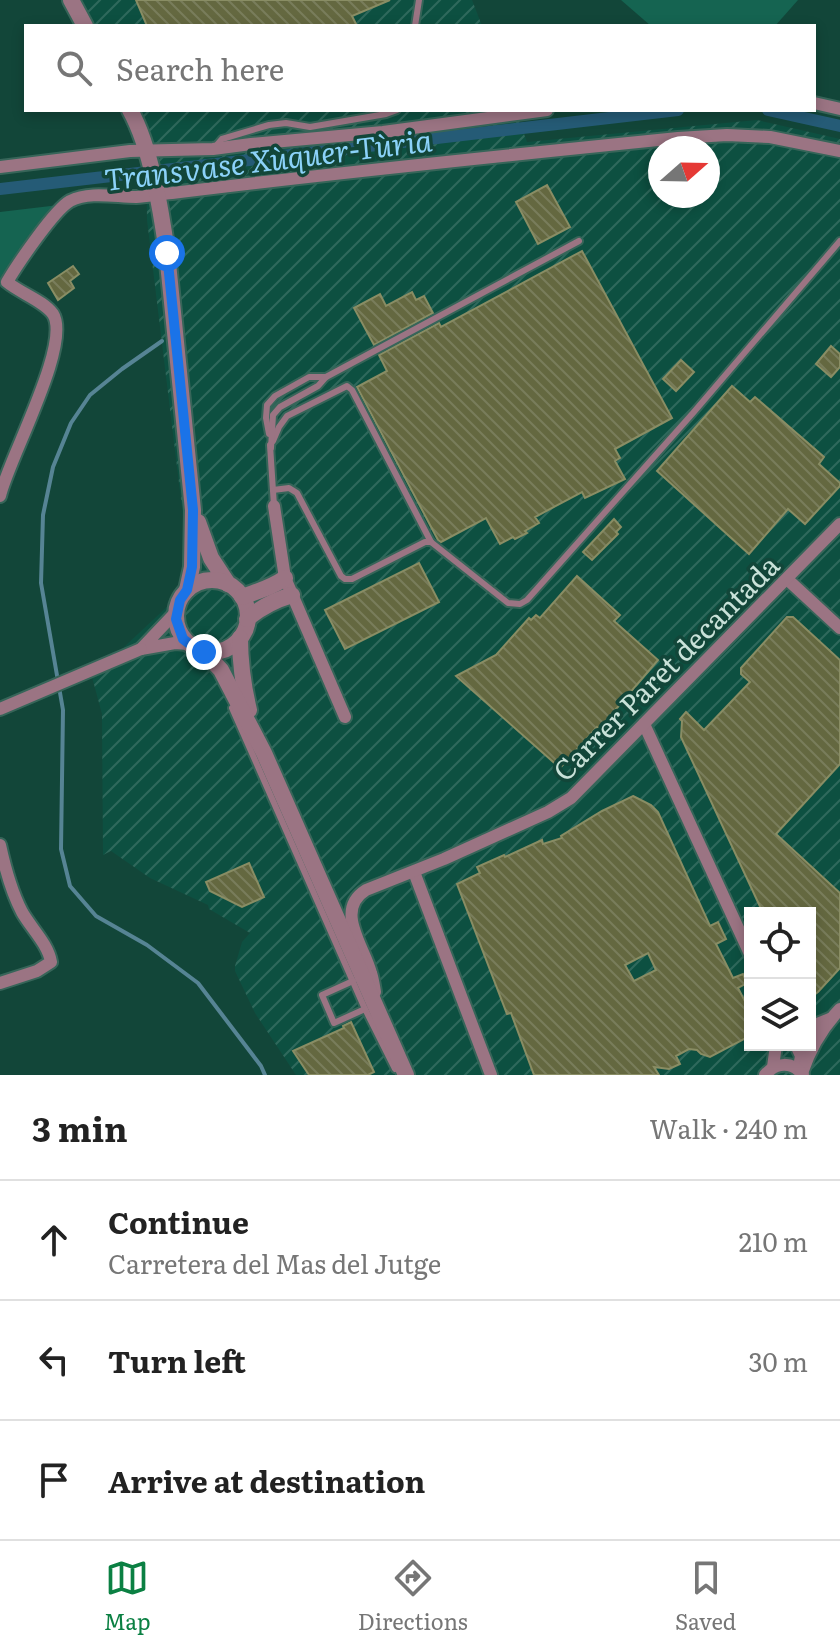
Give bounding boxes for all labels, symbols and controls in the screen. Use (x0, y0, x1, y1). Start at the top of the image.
search box (24, 24, 816, 112)
icon: search (52, 46, 96, 90)
text: Search here (116, 46, 284, 90)
water label: Transvase Xùquer-Tùria (102, 116, 434, 200)
north arrow (648, 136, 720, 208)
route start (149, 235, 185, 271)
street label: Carrer Paret decantada (542, 544, 788, 790)
route end (186, 634, 222, 670)
map controls (744, 907, 816, 1051)
button: locate (744, 907, 816, 979)
button: layers (744, 979, 816, 1051)
text: 3 min (32, 1102, 128, 1152)
text: Walk · 240 m (649, 1108, 808, 1147)
text: Continue (108, 1199, 249, 1243)
icon: ahead (32, 1218, 76, 1262)
text: 210 m (739, 1221, 808, 1260)
text: Carretera del Mas del Jutge (108, 1243, 441, 1282)
icon: left (32, 1338, 76, 1382)
text: Turn left (108, 1338, 246, 1382)
text: 30 m (748, 1341, 808, 1380)
icon: arrive (32, 1458, 76, 1502)
text: Arrive at destination (108, 1458, 425, 1502)
tab: Map (104, 1556, 151, 1637)
tab: Directions (358, 1556, 468, 1637)
tab: Saved (675, 1556, 736, 1637)

